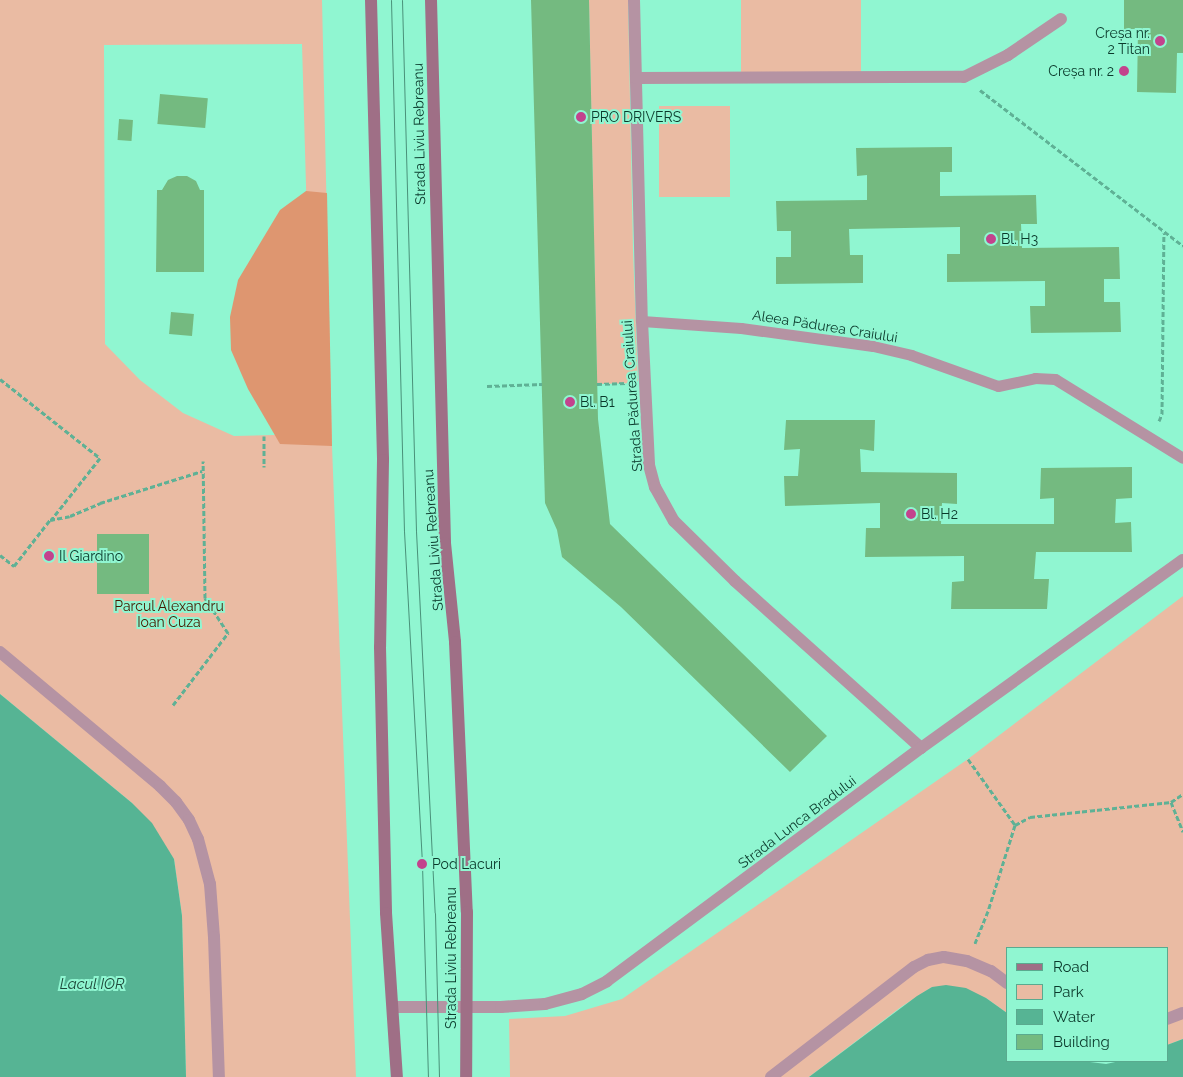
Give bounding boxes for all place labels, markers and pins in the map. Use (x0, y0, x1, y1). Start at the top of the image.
place label: Creșa nr. 2 Titan (1095, 25, 1150, 58)
marker: Creșa nr. 2 Titan (1154, 35, 1166, 47)
place label: Creșa nr. 2 (1048, 63, 1114, 79)
marker: Creșa nr. 2 (1118, 65, 1130, 77)
place label: PRO DRIVERS (591, 109, 681, 125)
marker: PRO DRIVERS (575, 111, 587, 123)
place label: Bl. H3 (1001, 231, 1038, 247)
marker: Bl. H3 (985, 233, 997, 245)
place label: Bl. B1 (580, 394, 615, 410)
marker: Bl. B1 (564, 396, 576, 408)
place label: Bl. H2 (921, 506, 958, 522)
marker: Bl. H2 (905, 508, 917, 520)
place label: Il Giardino (59, 548, 124, 564)
marker: Il Giardino (43, 550, 55, 562)
place label: Pod Lacuri (432, 856, 501, 872)
marker: Pod Lacuri (416, 858, 428, 870)

